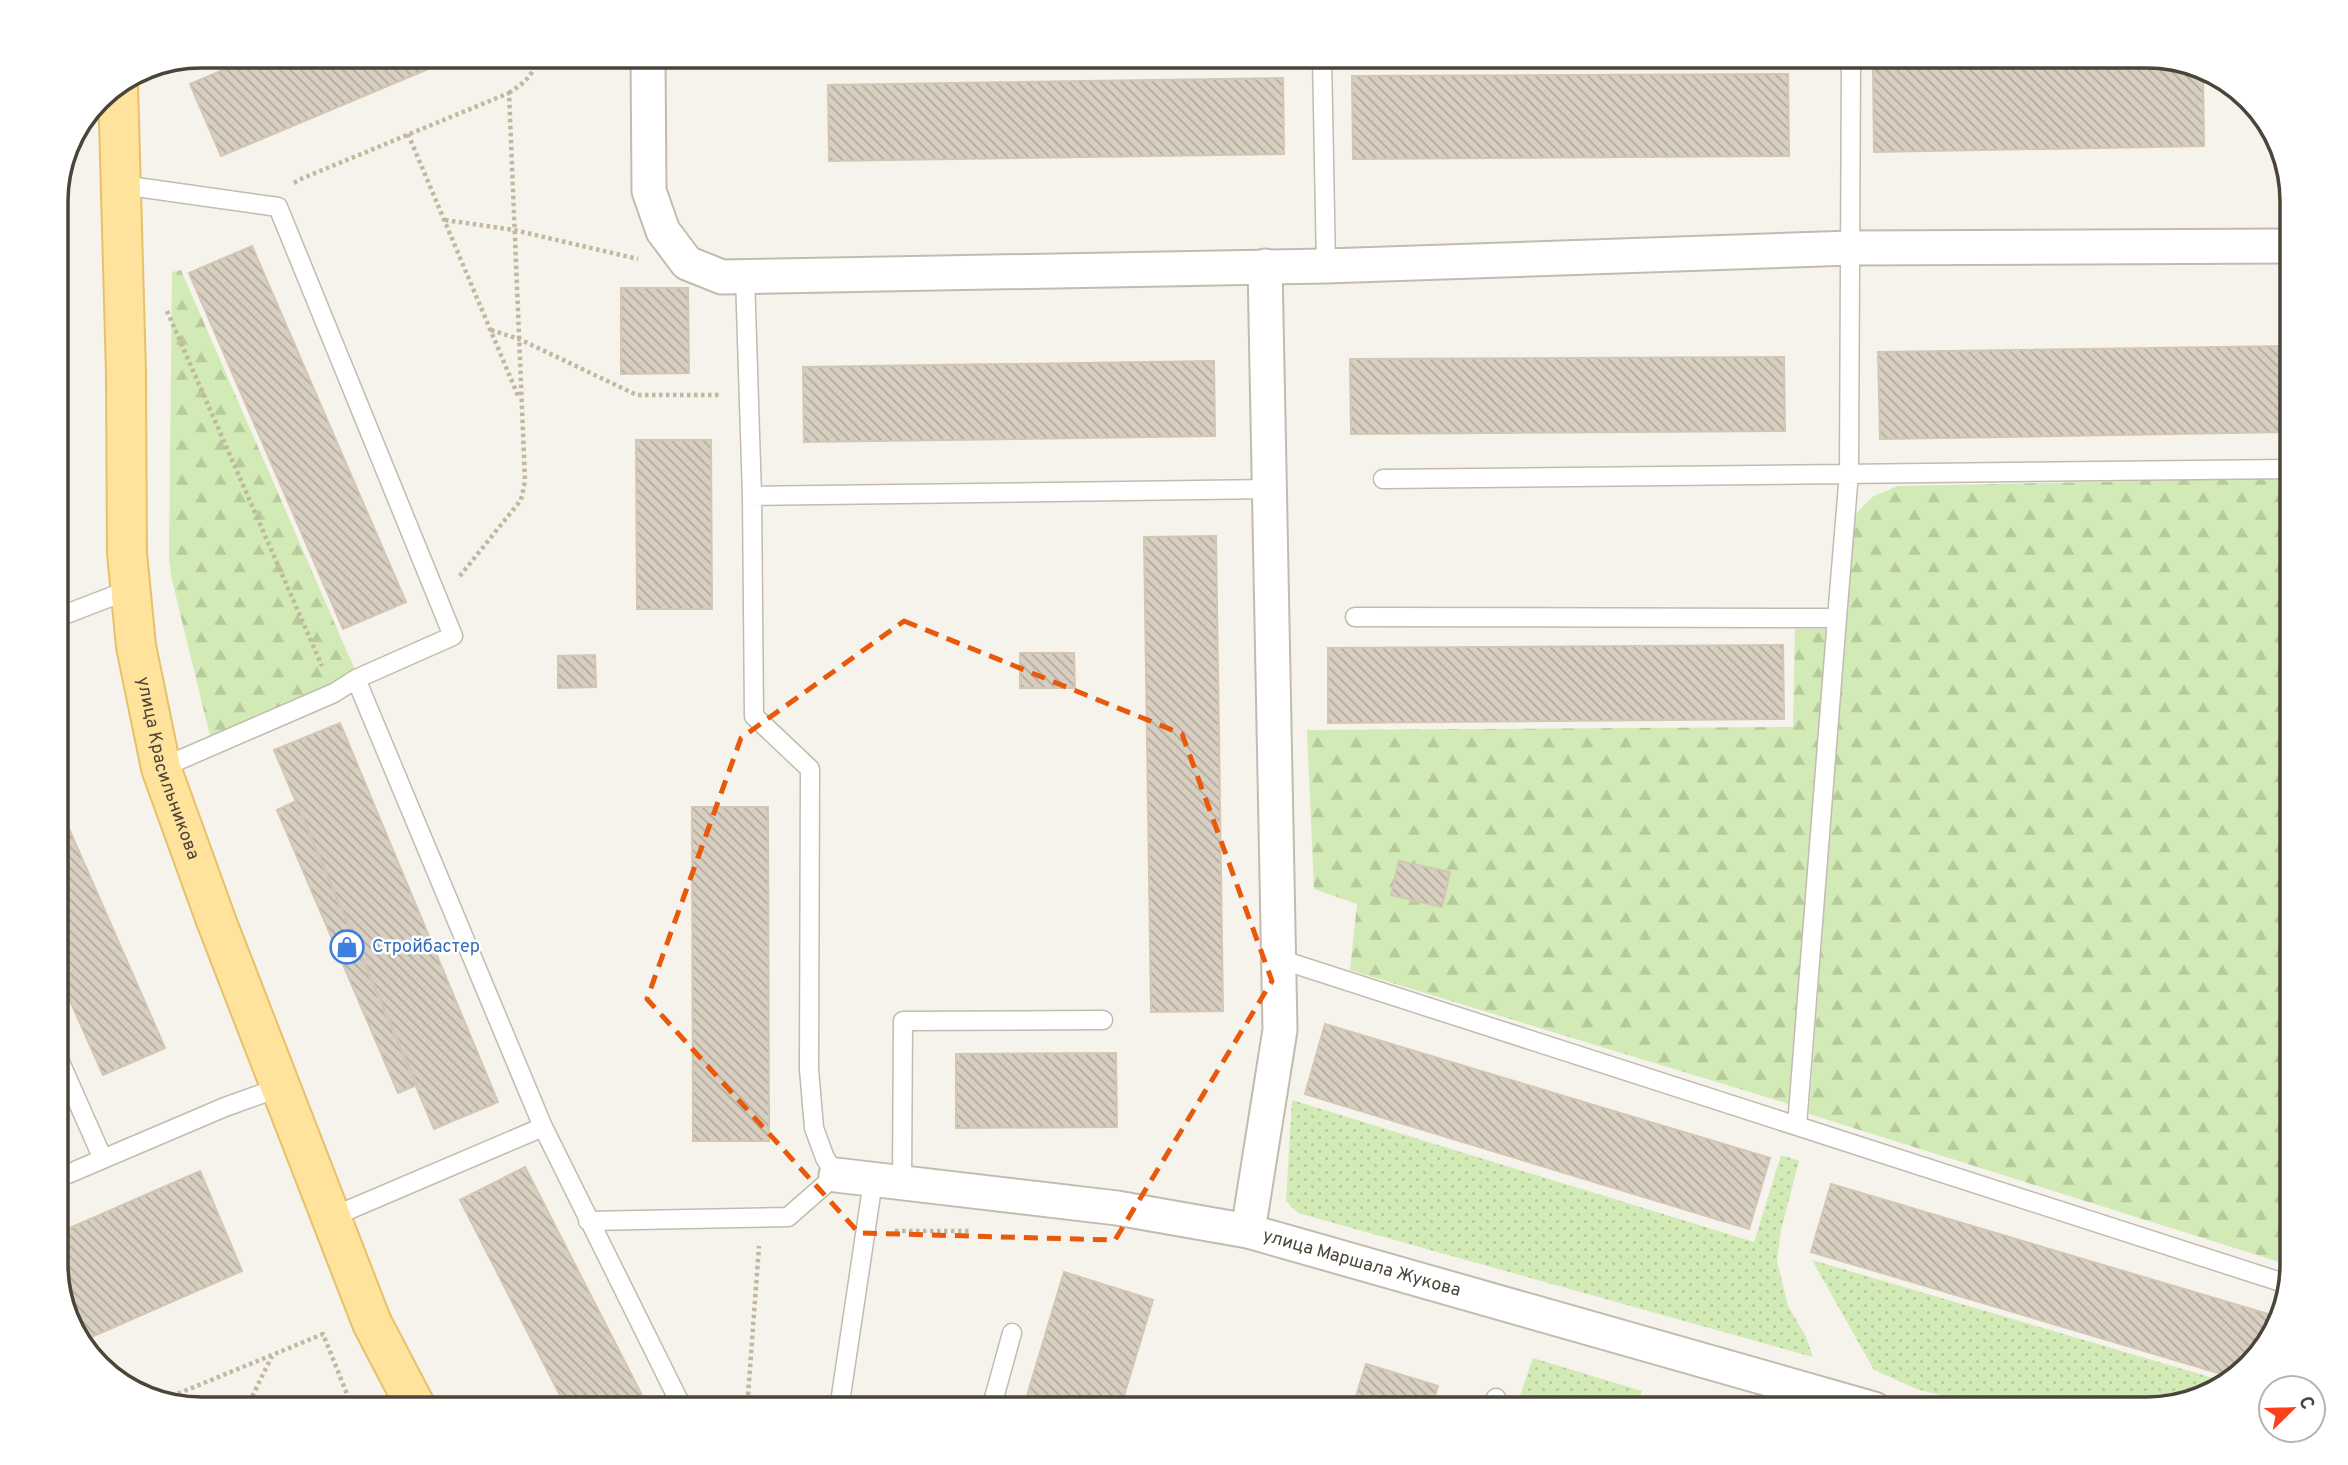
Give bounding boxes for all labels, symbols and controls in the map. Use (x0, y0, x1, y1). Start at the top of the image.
street label: улица Красильникова (131, 675, 205, 863)
shop icon: Стройбастер (328, 928, 366, 966)
place label: Стройбастер (372, 936, 480, 959)
street label: улица Маршала Жукова (1260, 1224, 1463, 1302)
north arrow (2257, 1374, 2327, 1444)
text: С (2292, 1393, 2319, 1413)

